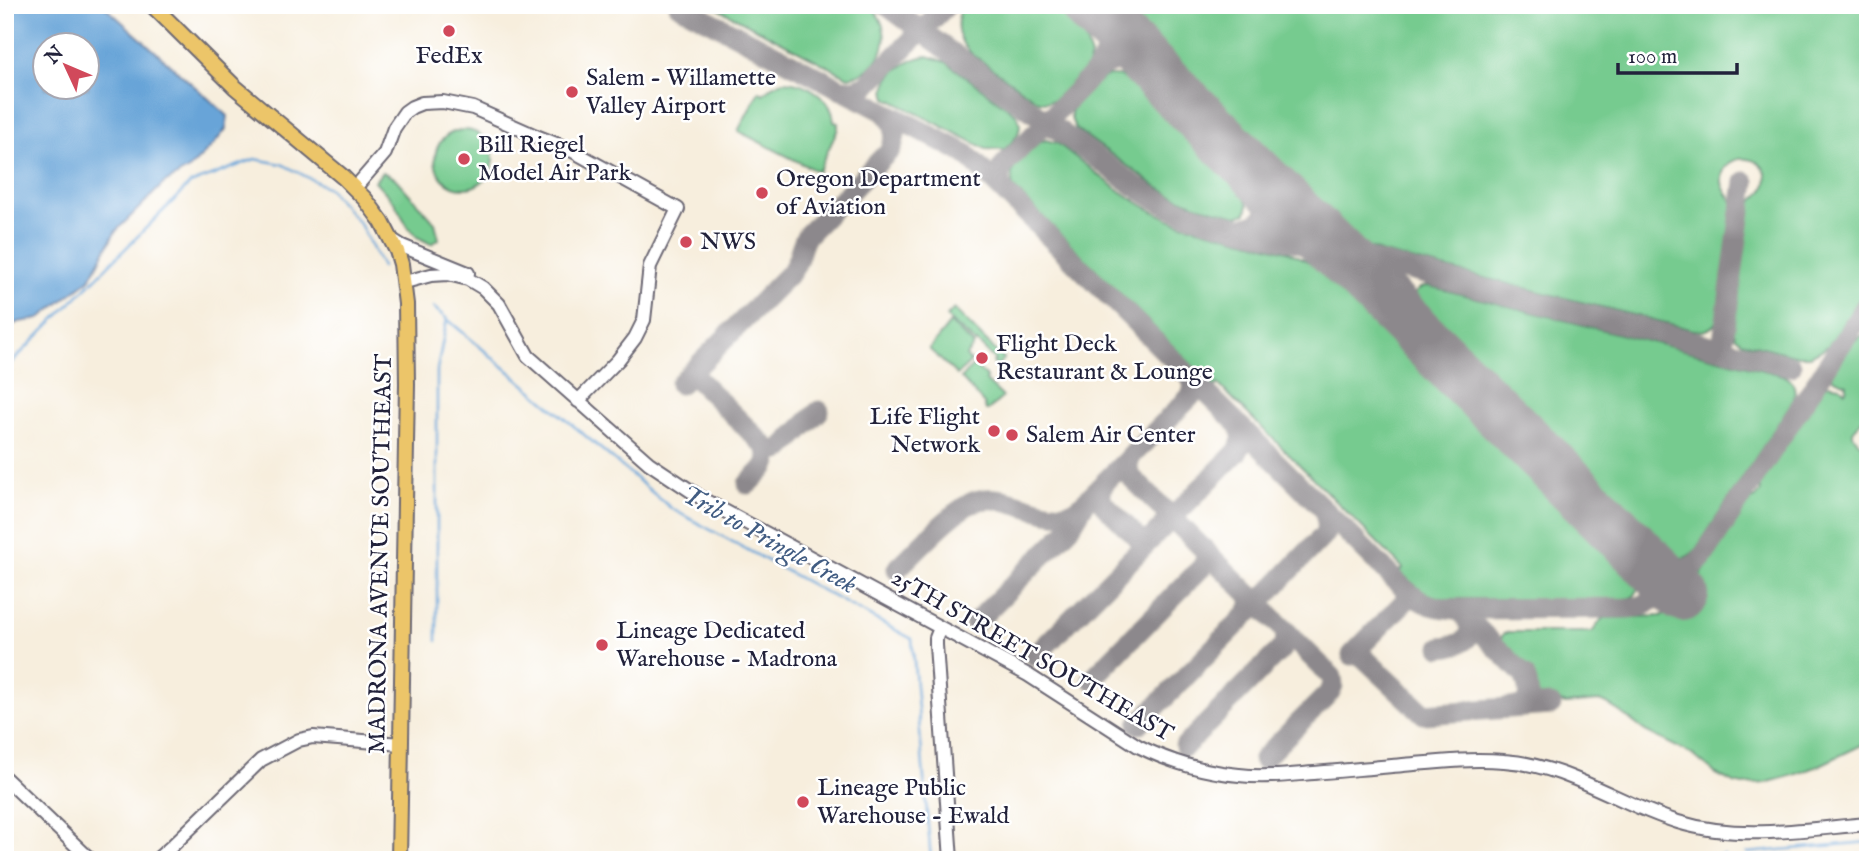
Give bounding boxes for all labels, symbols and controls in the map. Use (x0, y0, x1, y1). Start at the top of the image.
marker: FedEx (441, 23, 457, 39)
north arrow (32, 32, 102, 102)
scale bar (1618, 32, 1736, 76)
text: N (40, 41, 70, 71)
place label: FedEx (415, 41, 483, 72)
text: 100 m (1628, 44, 1677, 71)
place label: Salem - Willamette Valley Airport (585, 63, 776, 122)
marker: Salem - Willamette Valley Airport (564, 84, 580, 100)
place label: Bill Riegel Model Air Park (478, 130, 631, 189)
marker: Bill Riegel Model Air Park (456, 151, 472, 167)
place label: Oregon Department of Aviation (776, 164, 981, 223)
marker: Oregon Department of Aviation (754, 185, 770, 201)
place label: NWS (700, 227, 756, 258)
marker: NWS (678, 234, 694, 250)
place label: Flight Deck Restaurant & Lounge (996, 329, 1213, 388)
marker: Flight Deck Restaurant & Lounge (974, 350, 990, 366)
street label: MADRONA AVENUE SOUTHEAST (362, 353, 400, 754)
place label: Life Flight Network (869, 402, 980, 461)
place label: Salem Air Center (1026, 420, 1196, 451)
marker: Life Flight Network (986, 423, 1002, 439)
marker: Salem Air Center (1004, 427, 1020, 443)
water label: Trib to Pringle Creek (675, 478, 863, 603)
street label: 25TH STREET SOUTHEAST (886, 562, 1179, 750)
place label: Lineage Dedicated Warehouse - Madrona (616, 616, 838, 675)
marker: Lineage Dedicated Warehouse - Madrona (594, 637, 610, 653)
place label: Lineage Public Warehouse - Ewald (817, 773, 1010, 832)
marker: Lineage Public Warehouse - Ewald (795, 794, 811, 810)

